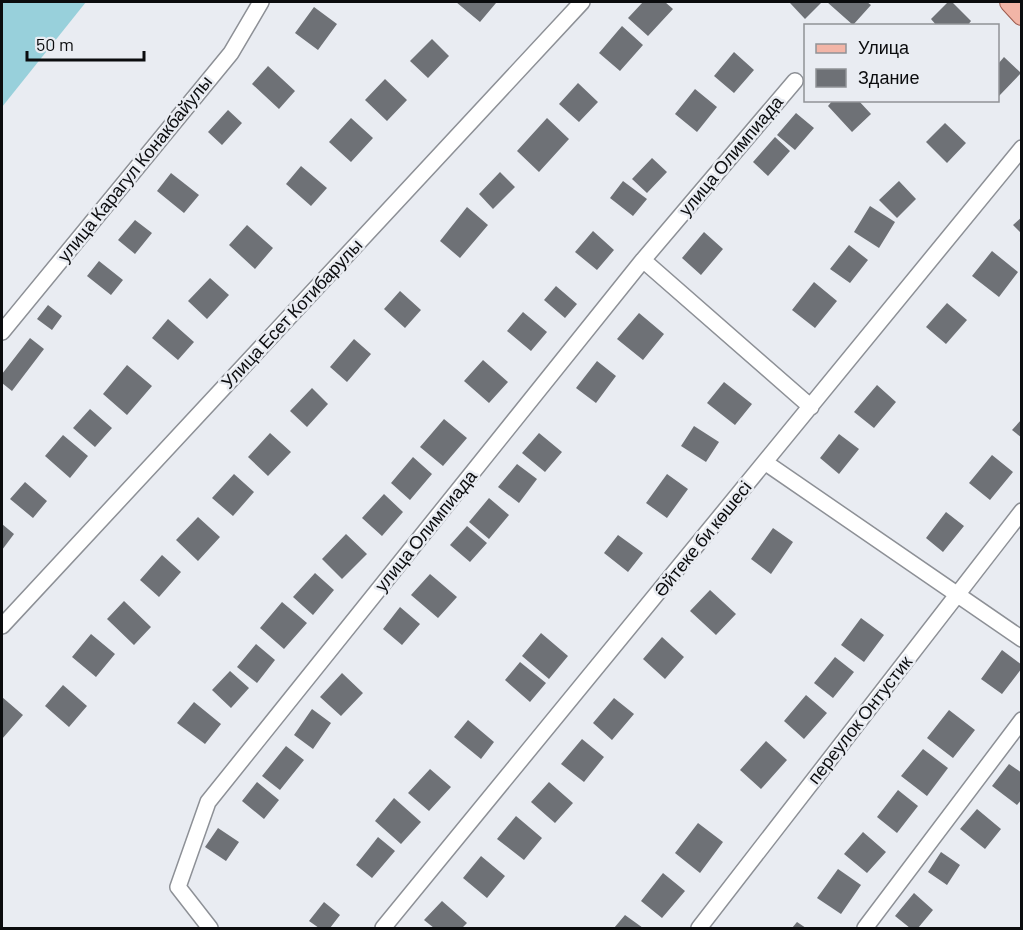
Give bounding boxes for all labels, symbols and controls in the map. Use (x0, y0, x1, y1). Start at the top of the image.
scale bar (27, 24, 144, 62)
legend (804, 24, 999, 102)
text: 50 m (36, 33, 74, 55)
text: Улица (858, 36, 910, 58)
text: Здание (858, 66, 919, 88)
street label: улица Карагул Конакбайулы (52, 71, 216, 266)
street label: улица Олимпиада (674, 90, 788, 220)
street label: Улица Есет Котибарулы (216, 234, 366, 393)
street label: улица Олимпиада (369, 464, 482, 596)
street label: Әйтеке би көшесі (649, 476, 756, 601)
street label: переулок Онтустик (802, 651, 916, 788)

